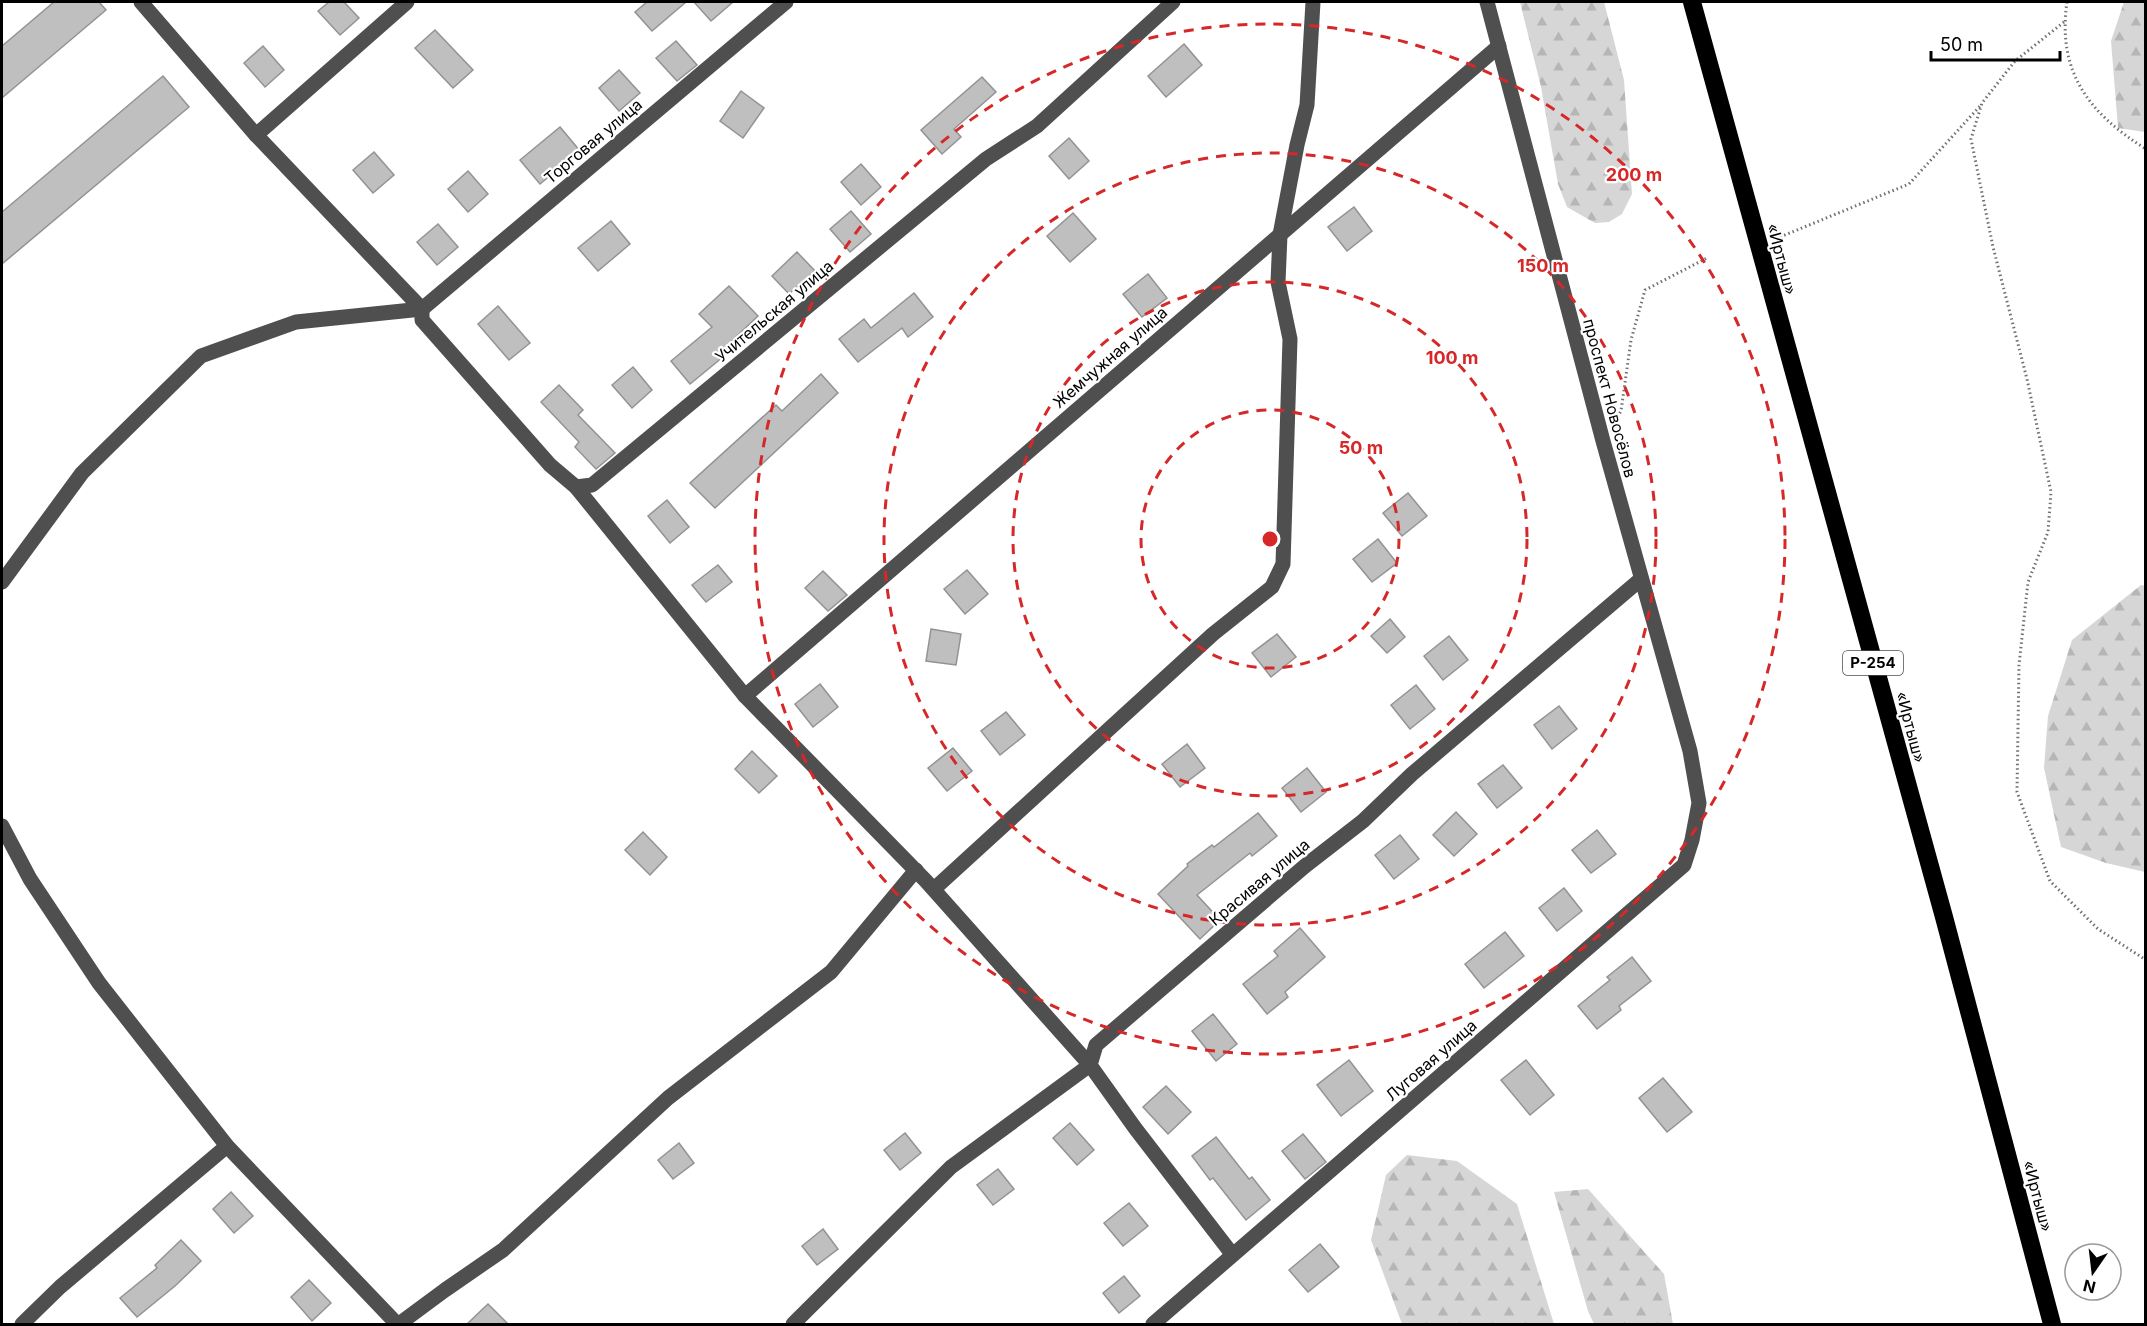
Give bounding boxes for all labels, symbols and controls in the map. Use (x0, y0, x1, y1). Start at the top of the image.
scale bar (1931, 24, 2060, 62)
text: 50 m (1940, 34, 1983, 55)
street label: Торговая улица (540, 94, 646, 188)
text: 200 m (1606, 164, 1662, 185)
street label: «Иртыш» (1763, 221, 1801, 297)
text: 150 m (1517, 255, 1569, 276)
street label: Учительская улица (711, 256, 837, 366)
street label: Жемчужная улица (1049, 302, 1171, 412)
street label: проспект Новосёлов (1579, 316, 1641, 480)
text: 100 m (1426, 347, 1478, 368)
text: 50 m (1339, 437, 1383, 458)
centre of rings (1260, 529, 1280, 549)
road number: Р-254 (1843, 651, 1903, 675)
street label: «Иртыш» (1892, 689, 1930, 765)
street label: Красивая улица (1205, 834, 1313, 930)
street label: Луговая улица (1381, 1015, 1481, 1105)
street label: «Иртыш» (2019, 1158, 2057, 1234)
north arrow (2063, 1242, 2123, 1302)
text: N (2081, 1275, 2098, 1298)

